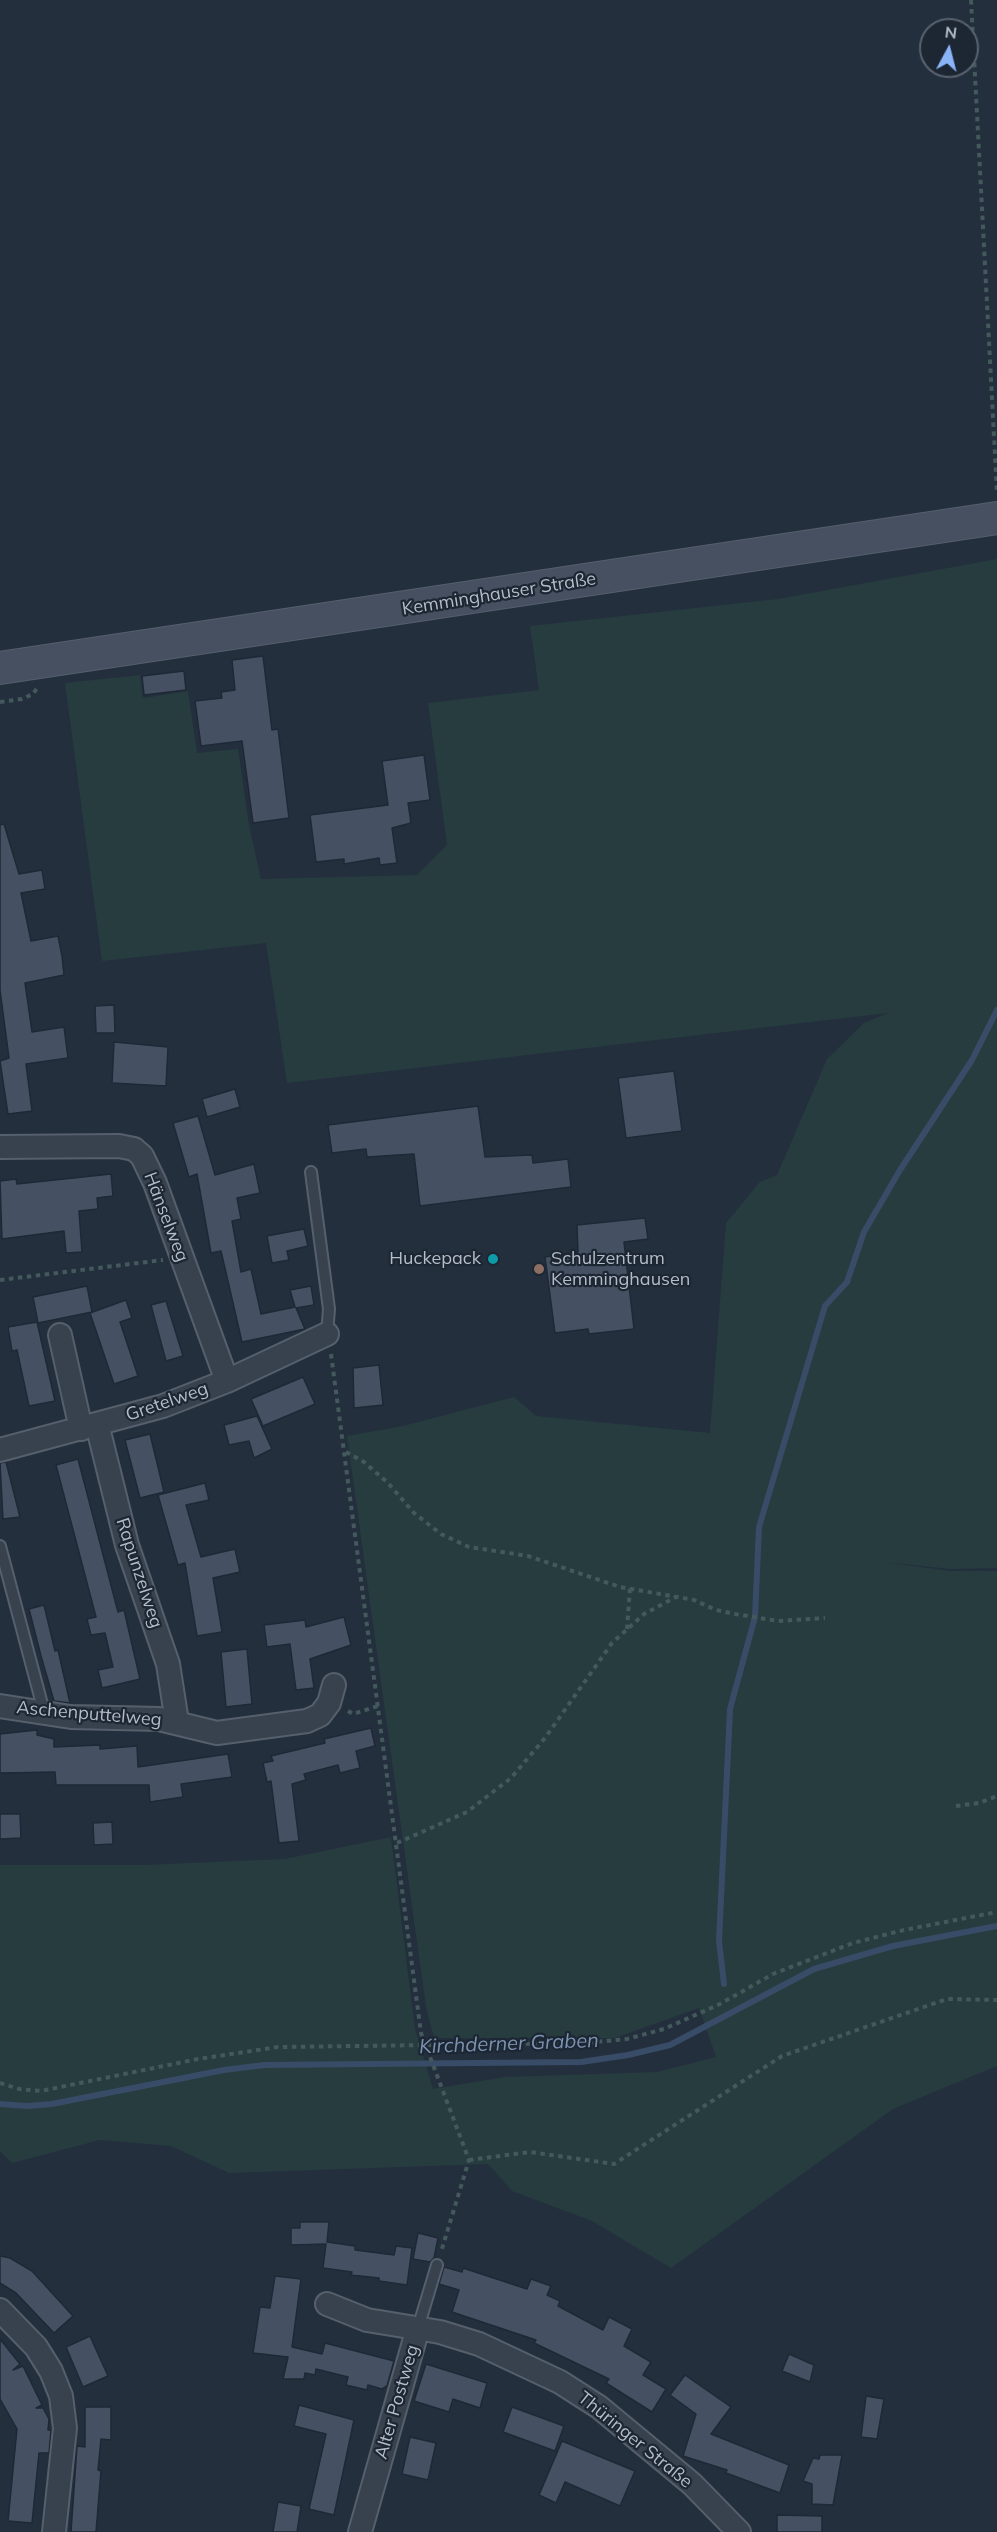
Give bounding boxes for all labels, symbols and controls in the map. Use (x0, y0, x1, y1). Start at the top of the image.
north arrow (919, 18, 979, 78)
text: N (944, 21, 958, 43)
street label: Kemminghauser Straße (401, 568, 597, 620)
street label: Hänselweg (139, 1169, 193, 1265)
place label: Huckepack (389, 1248, 481, 1270)
place label: Schulzentrum Kemminghausen (551, 1248, 690, 1290)
marker: Huckepack (486, 1252, 500, 1266)
marker: Schulzentrum Kemminghausen (532, 1262, 546, 1276)
street label: Gretelweg (123, 1378, 211, 1426)
street label: Rapunzelweg (111, 1515, 167, 1631)
street label: Aschenputtelweg (16, 1697, 162, 1731)
water label: Kirchderner Graben (419, 2029, 599, 2059)
street label: Alter Postweg (370, 2342, 424, 2462)
street label: Thüringer Straße (573, 2387, 697, 2493)

